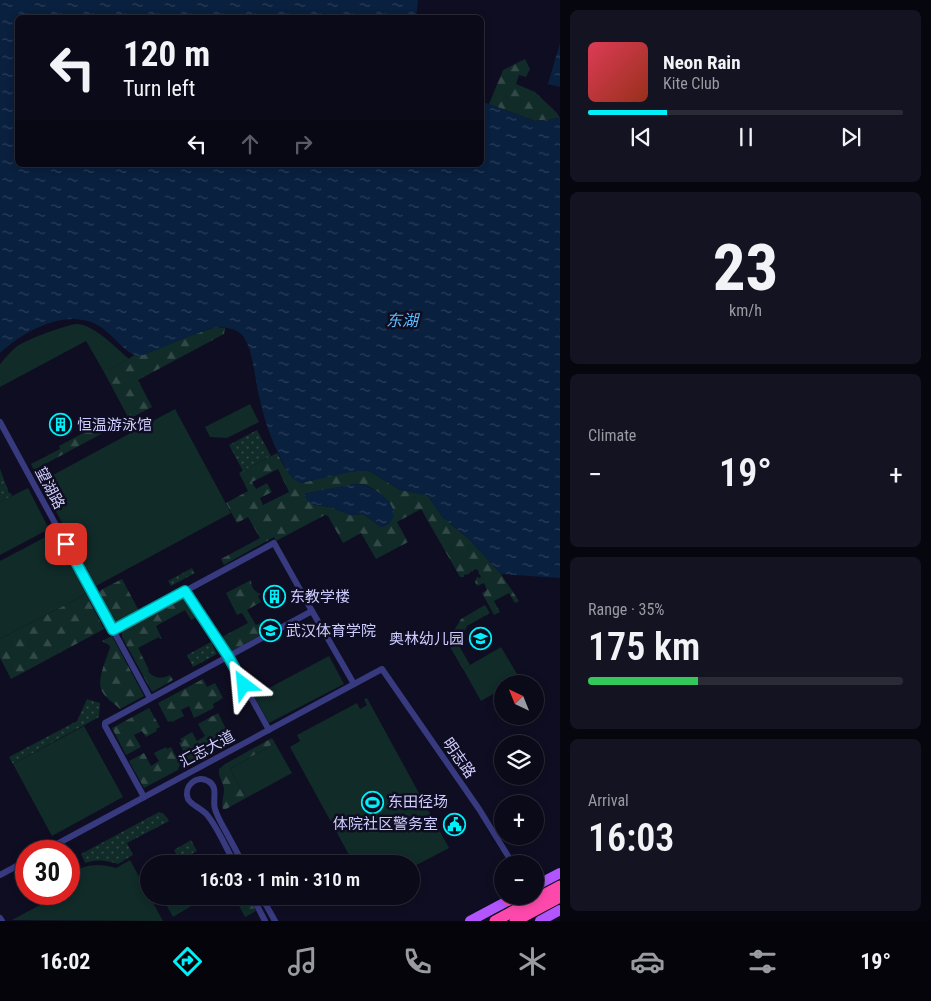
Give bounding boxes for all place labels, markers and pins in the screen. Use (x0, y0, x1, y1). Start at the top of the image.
building icon: 恒温游泳馆 (49, 413, 73, 437)
place label: 恒温游泳馆 (77, 416, 152, 434)
pin (45, 523, 87, 565)
building icon: 东教学楼 (262, 585, 286, 609)
place label: 东教学楼 (290, 588, 350, 606)
school or university icon: 武汉体育学院 (258, 619, 282, 643)
place label: 武汉体育学院 (286, 622, 376, 640)
school or university icon: 奥林幼儿园 (468, 627, 492, 651)
place label: 奥林幼儿园 (389, 630, 464, 648)
sports icon: 东田径场 (360, 790, 384, 814)
place label: 东田径场 (388, 793, 448, 811)
public building icon: 体院社区警务室 (442, 812, 466, 836)
place label: 体院社区警务室 (333, 815, 438, 833)

